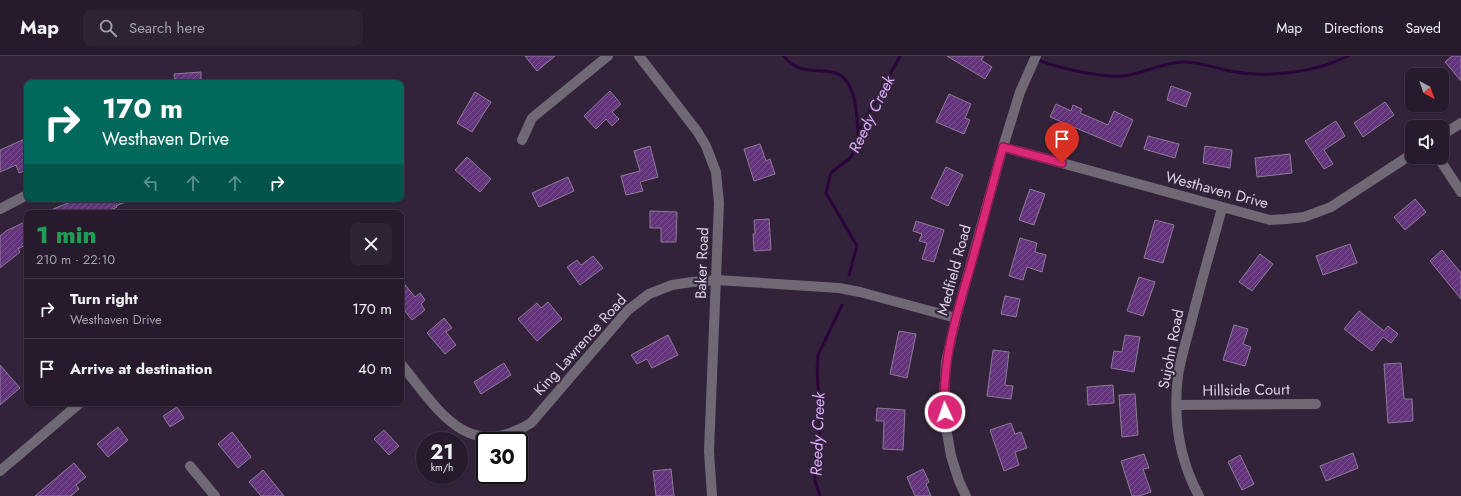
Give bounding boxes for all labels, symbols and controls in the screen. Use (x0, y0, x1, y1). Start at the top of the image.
search box (83, 10, 363, 46)
text: Map (20, 14, 59, 41)
icon: search (97, 17, 119, 39)
text: Search here (129, 17, 205, 39)
text: Map (1276, 18, 1302, 38)
text: Directions (1324, 18, 1384, 38)
text: Saved (1406, 18, 1441, 38)
north arrow (1405, 68, 1449, 112)
map controls (1405, 68, 1449, 164)
water label: Reedy Creek (843, 70, 901, 157)
text: 170 m (102, 88, 183, 129)
icon: right (36, 96, 88, 148)
button: sound (1405, 120, 1449, 164)
pin (1045, 122, 1079, 163)
text: Westhaven Drive (102, 126, 229, 152)
icon: arrive (1051, 128, 1073, 150)
street label: Westhaven Drive (1163, 166, 1271, 214)
icon: left (140, 172, 162, 194)
icon: ahead (182, 172, 204, 194)
icon: ahead (224, 172, 246, 194)
icon: right (266, 172, 288, 194)
text: 1 min (36, 217, 97, 252)
street label: Medfield Road (931, 222, 977, 318)
button: close (350, 223, 392, 265)
street label: Baker Road (690, 227, 714, 299)
text: 210 m · 22:10 (36, 250, 115, 269)
text: Turn right (70, 288, 138, 310)
street label: King Lawrence Road (528, 289, 632, 401)
icon: right (36, 298, 58, 320)
text: 170 m (352, 298, 392, 320)
street label: Sujohn Road (1153, 307, 1189, 391)
text: Westhaven Drive (70, 310, 162, 329)
icon: arrive (36, 358, 58, 380)
text: Arrive at destination (70, 358, 212, 380)
text: 40 m (358, 358, 392, 380)
street label: Hillside Court (1202, 378, 1290, 402)
water label: Reedy Creek (805, 391, 830, 476)
position arrow (924, 391, 966, 433)
speed limit sign: 30 (476, 432, 528, 484)
text: 21 (430, 438, 454, 467)
text: km/h (431, 460, 453, 475)

